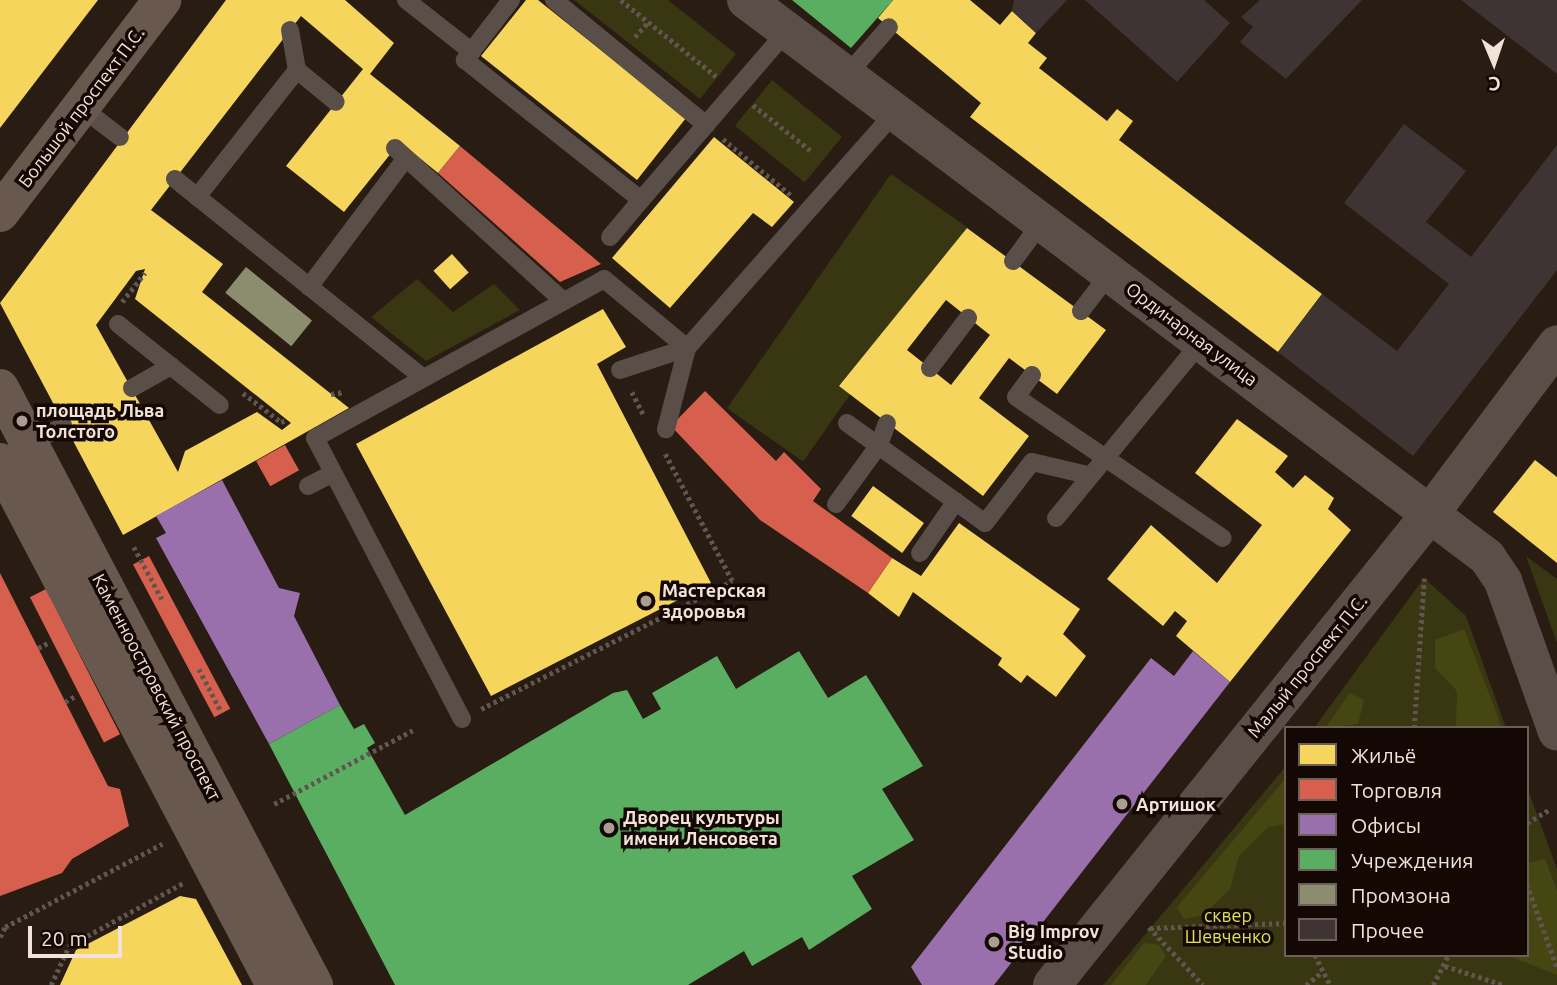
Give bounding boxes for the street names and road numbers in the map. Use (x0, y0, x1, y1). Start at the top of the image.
street label: Большой проспект П.С. (14, 23, 148, 191)
street label: Ординарная улица (1122, 278, 1262, 390)
street label: Каменноостровский проспект (88, 570, 226, 804)
street label: Малый проспект П.С. (1243, 590, 1371, 742)

